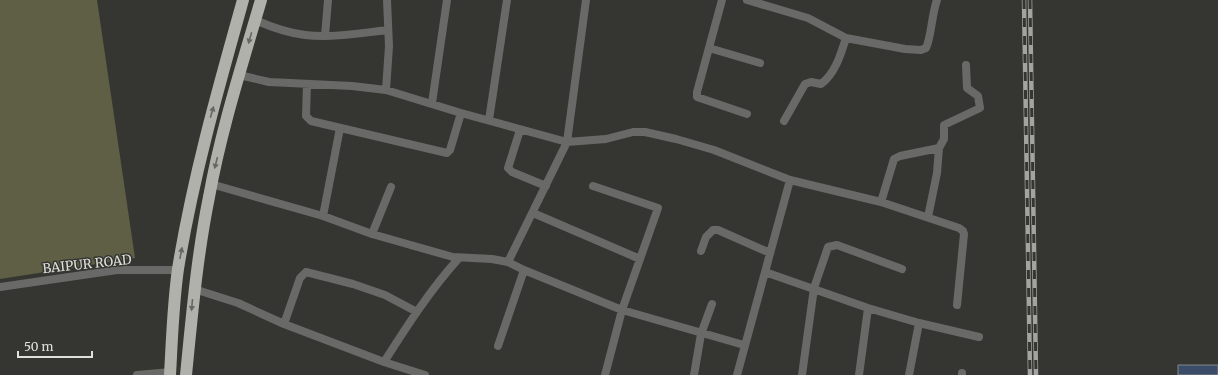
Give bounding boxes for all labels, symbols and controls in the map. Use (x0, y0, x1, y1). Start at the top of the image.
one-way arrow (247, 32, 253, 44)
one-way arrow (209, 106, 215, 118)
one-way arrow (213, 157, 219, 169)
one-way arrow (178, 246, 184, 259)
street label: BAIPUR ROAD (42, 251, 133, 277)
one-way arrow (189, 299, 196, 311)
scale bar (18, 333, 92, 359)
text: 50 m (24, 339, 53, 354)

